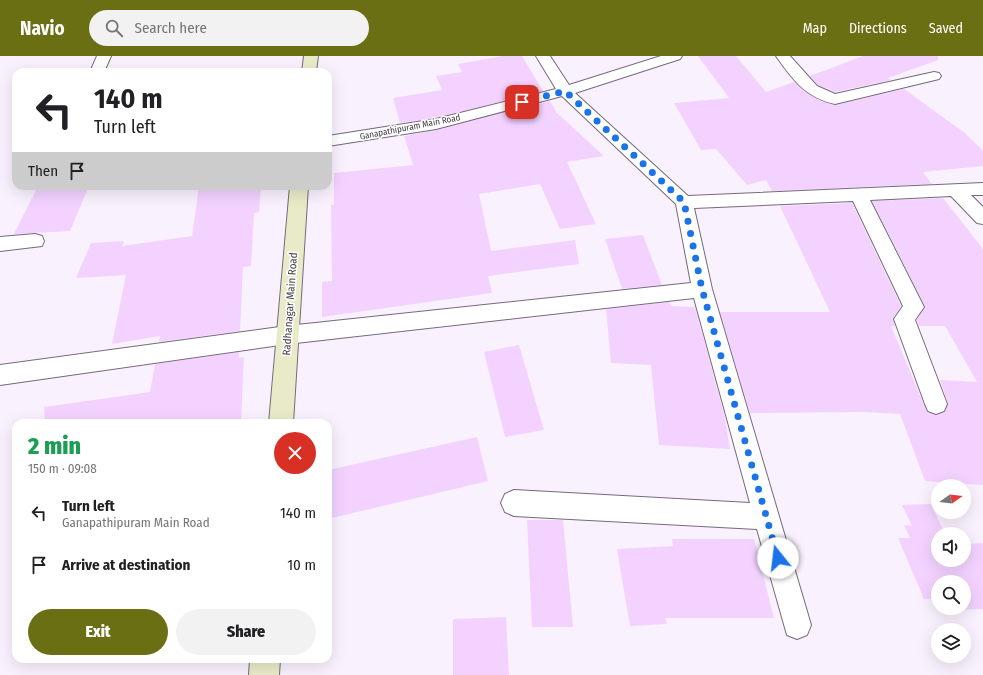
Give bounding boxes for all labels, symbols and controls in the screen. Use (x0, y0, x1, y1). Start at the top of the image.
search box (89, 10, 369, 46)
text: Navio (20, 17, 65, 40)
icon: search (103, 17, 125, 39)
text: Search here (135, 19, 207, 37)
text: Map (803, 20, 827, 37)
text: Directions (849, 20, 907, 37)
text: Saved (929, 20, 963, 37)
text: 140 m (94, 82, 163, 115)
icon: left (28, 84, 80, 136)
pin (505, 85, 539, 119)
icon: arrive (511, 91, 533, 113)
street label: Ganapathipuram Main Road (359, 112, 461, 142)
text: Turn left (94, 116, 156, 138)
icon: arrive (66, 160, 88, 182)
text: Then (28, 162, 58, 180)
street label: Radhanagar Main Road (280, 252, 300, 356)
text: 2 min (28, 432, 81, 460)
button: close (274, 432, 316, 474)
text: 150 m · 09:08 (28, 461, 97, 476)
north arrow (931, 479, 971, 519)
map controls (931, 479, 971, 663)
text: Turn left (62, 497, 115, 515)
icon: left (28, 502, 50, 524)
text: 140 m (280, 504, 316, 522)
text: Ganapathipuram Main Road (62, 515, 210, 530)
button: sound (931, 527, 971, 567)
position arrow (757, 537, 799, 579)
icon: arrive (28, 554, 50, 576)
text: Arrive at destination (62, 556, 190, 574)
text: 10 m (287, 556, 316, 574)
button: search (931, 575, 971, 615)
button: Exit (28, 609, 168, 655)
button: Share (176, 609, 316, 655)
button: layers (931, 623, 971, 663)

